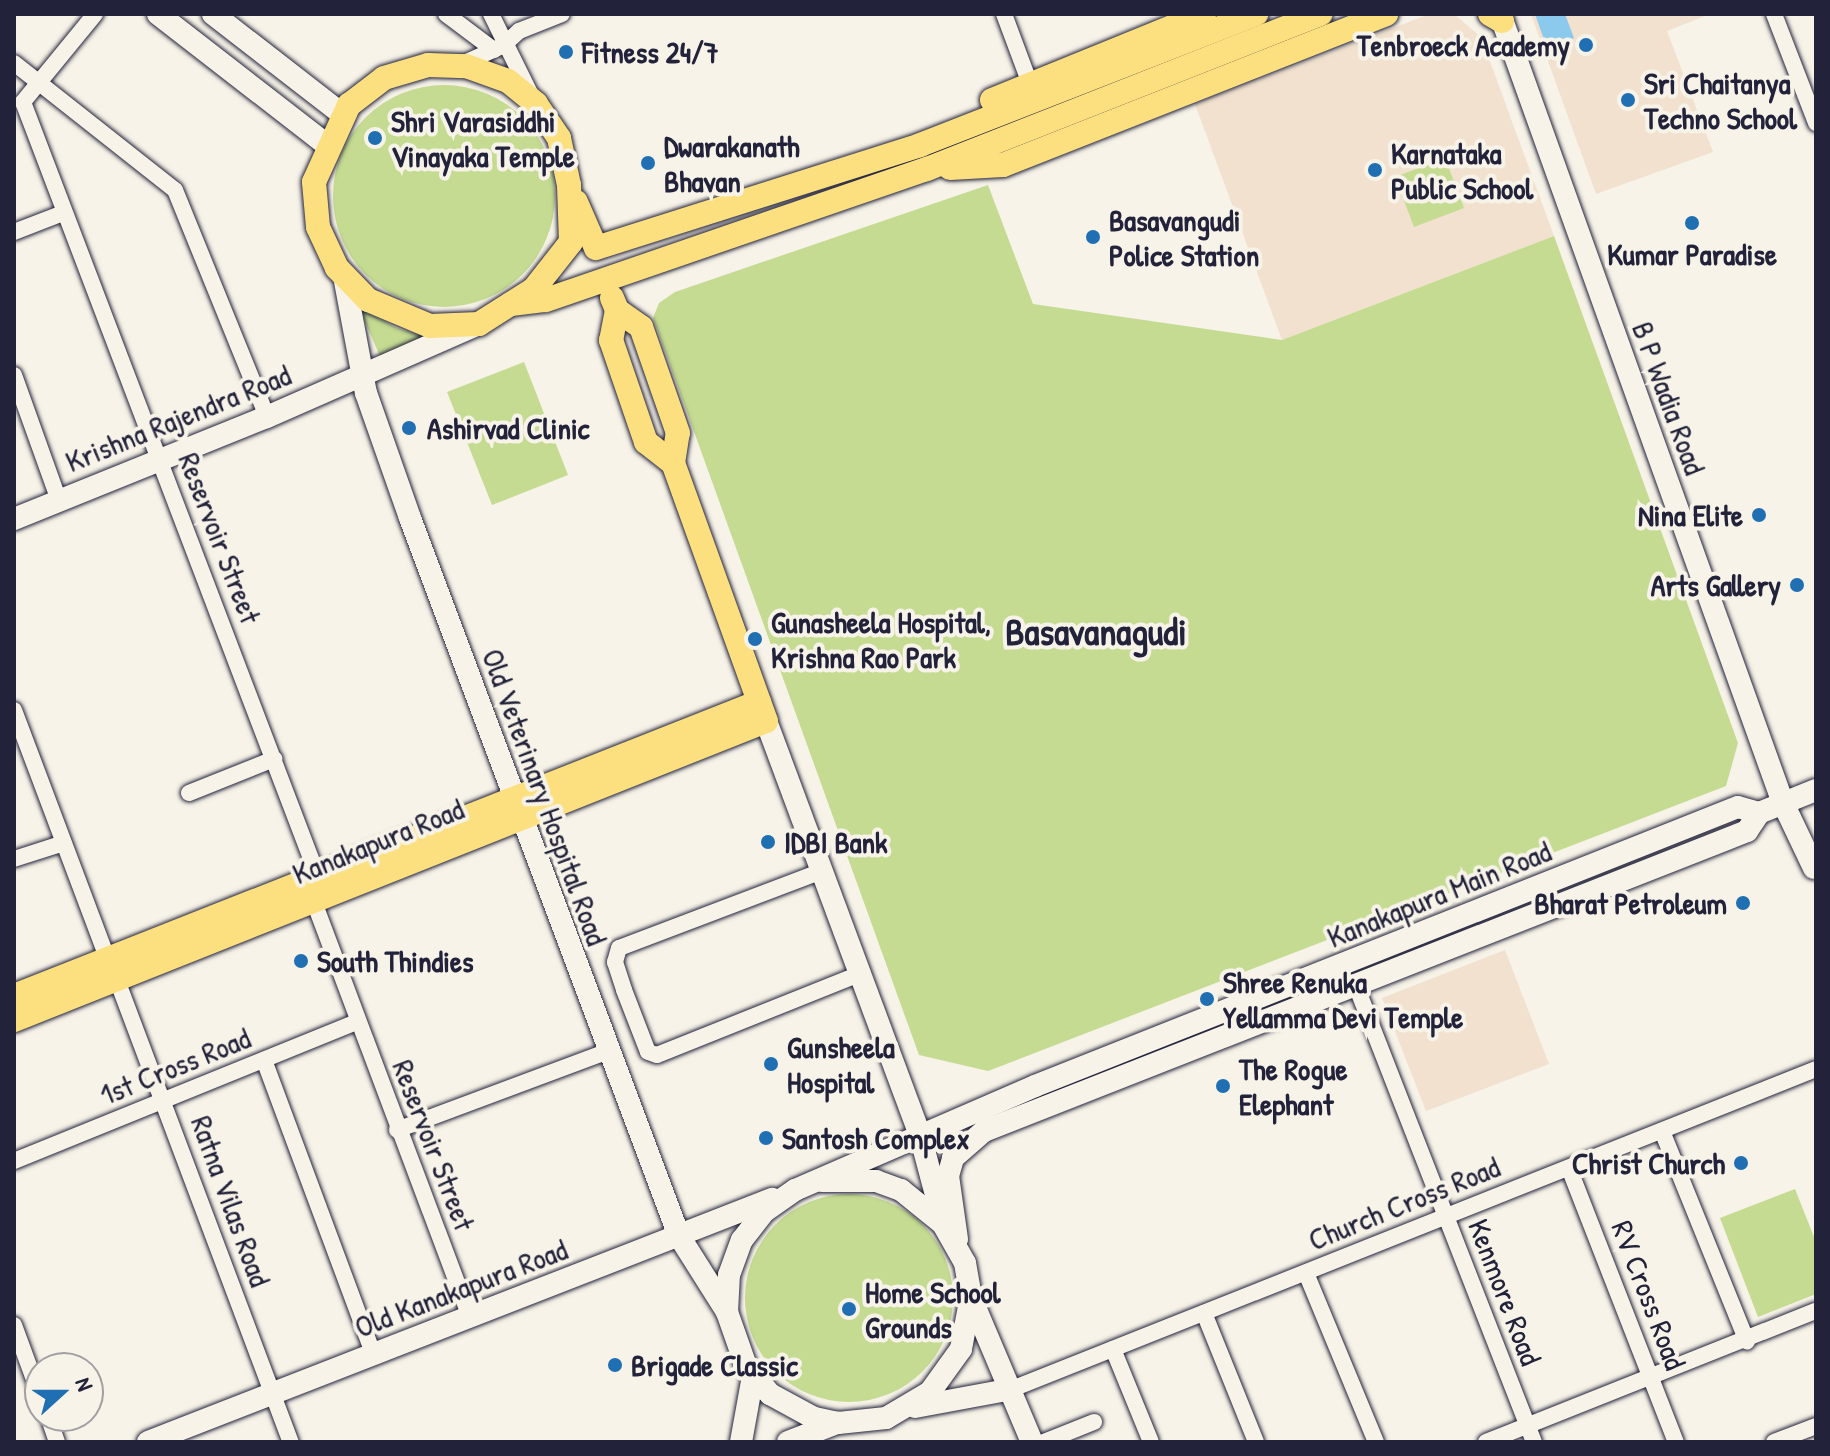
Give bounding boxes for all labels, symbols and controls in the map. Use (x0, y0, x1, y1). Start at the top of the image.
place label: Tenbroeck Academy (1357, 27, 1570, 63)
place label: Fitness 24/7 (582, 34, 719, 70)
marker: Tenbroeck Academy (1577, 36, 1595, 54)
marker: Fitness 24/7 (557, 43, 575, 61)
place label: Sri Chaitanya Techno School (1644, 65, 1797, 136)
marker: Sri Chaitanya Techno School (1619, 91, 1637, 109)
place label: Shri Varasiddhi Vinayaka Temple (391, 103, 575, 174)
place label: Dwarakanath Bhavan (664, 128, 800, 198)
marker: Shri Varasiddhi Vinayaka Temple (366, 129, 384, 147)
place label: Karnataka Public School (1391, 135, 1533, 206)
marker: Dwarakanath Bhavan (639, 154, 657, 172)
marker: Karnataka Public School (1366, 161, 1384, 179)
place label: Basavangudi Police Station (1109, 202, 1259, 272)
marker: Kumar Paradise (1683, 214, 1701, 232)
marker: Basavangudi Police Station (1084, 228, 1102, 246)
place label: Kumar Paradise (1607, 236, 1777, 272)
street label: B P Wadia Road (1625, 317, 1713, 479)
street label: Krishna Rajendra Road (60, 356, 296, 480)
place label: Ashirvad Clinic (427, 410, 589, 446)
marker: Ashirvad Clinic (398, 417, 420, 439)
street label: Reservoir Street (171, 448, 269, 628)
place label: Nina Elite (1638, 497, 1743, 533)
marker: Nina Elite (1750, 506, 1768, 524)
place label: Arts Gallery (1651, 567, 1781, 603)
marker: Arts Gallery (1788, 576, 1806, 594)
place label: Gunasheela Hospital, Krishna Rao Park (771, 604, 991, 674)
district label: Basavanagudi (1005, 609, 1187, 655)
marker: Gunasheela Hospital, Krishna Rao Park (746, 630, 764, 648)
street label: Old Veterinary Hospital Road (475, 644, 615, 950)
street label: Kanakapura Road (287, 790, 469, 892)
place label: IDBI Bank (784, 824, 887, 860)
marker: IDBI Bank (759, 833, 777, 851)
street label: Kanakapura Main Road (1322, 833, 1556, 955)
place label: Bharat Petroleum (1534, 885, 1727, 921)
marker: Bharat Petroleum (1734, 894, 1752, 912)
place label: South Thindies (317, 943, 474, 979)
marker: South Thindies (292, 952, 310, 970)
place label: Shree Renuka Yellamma Devi Temple (1223, 964, 1463, 1034)
marker: Shree Renuka Yellamma Devi Temple (1198, 990, 1216, 1008)
street label: 1st Cross Road (95, 1020, 255, 1112)
place label: Gunsheela Hospital (787, 1029, 895, 1100)
place label: The Rogue Elephant (1239, 1051, 1347, 1122)
street label: Reservoir Street (385, 1055, 483, 1235)
marker: Gunsheela Hospital (762, 1055, 780, 1073)
marker: The Rogue Elephant (1214, 1077, 1232, 1095)
street label: Ratna Vilas Road (183, 1111, 279, 1291)
place label: Santosh Complex (782, 1120, 970, 1156)
marker: Santosh Complex (757, 1129, 775, 1147)
place label: Christ Church (1572, 1145, 1725, 1181)
street label: Church Cross Road (1303, 1148, 1505, 1258)
marker: Christ Church (1732, 1154, 1750, 1172)
street label: Kenmore Road (1461, 1214, 1549, 1370)
street label: RV Cross Road (1604, 1215, 1694, 1375)
street label: Old Kanakapura Road (350, 1231, 572, 1345)
place label: Home School Grounds (865, 1274, 1001, 1344)
marker: Home School Grounds (840, 1300, 858, 1318)
place label: Brigade Classic (631, 1347, 798, 1383)
north arrow (24, 1352, 104, 1432)
marker: Brigade Classic (606, 1356, 624, 1374)
text: N (68, 1373, 101, 1395)

